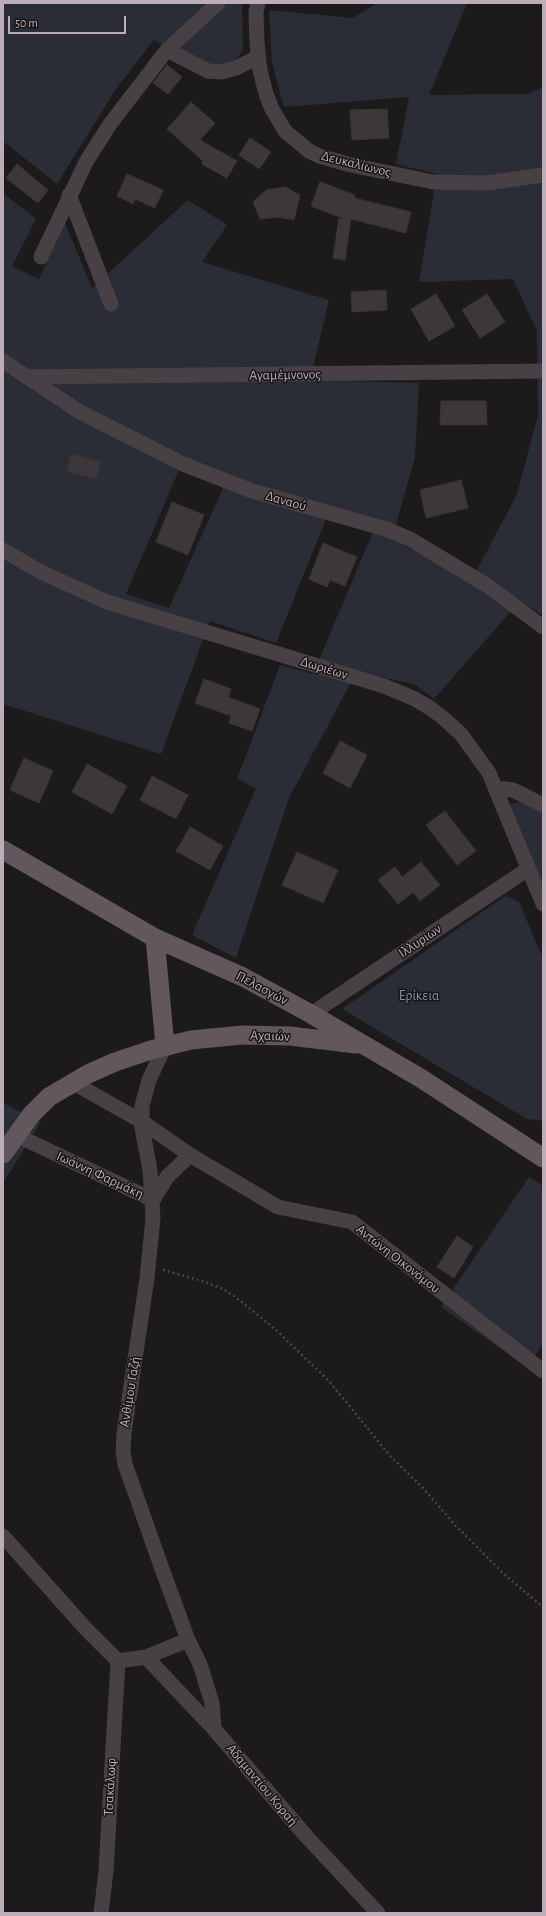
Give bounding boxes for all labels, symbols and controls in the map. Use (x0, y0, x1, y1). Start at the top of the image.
scale bar (10, 8, 128, 34)
text: 50 m (15, 17, 38, 29)
street label: Δευκαλίωνος (319, 147, 393, 181)
street label: Αγαμέμνονος (249, 366, 321, 384)
street label: Δαναού (264, 487, 308, 515)
street label: Δωριέων (298, 653, 350, 683)
street label: Ιλλυρίων (395, 920, 445, 962)
street label: Πελασγών (233, 967, 291, 1009)
park label: Ερίκεια (399, 988, 439, 1004)
street label: Αχαιών (250, 1027, 290, 1045)
street label: Ιωάννη Φαρμάκη (54, 1147, 146, 1203)
street label: Αντώνη Οικονόμου (353, 1221, 443, 1297)
street label: Ανθίμου Γαζή (116, 1355, 144, 1429)
street label: Αδαμαντίου Κοραή (223, 1740, 301, 1830)
street label: Τσακάλωφ (100, 1758, 120, 1816)

